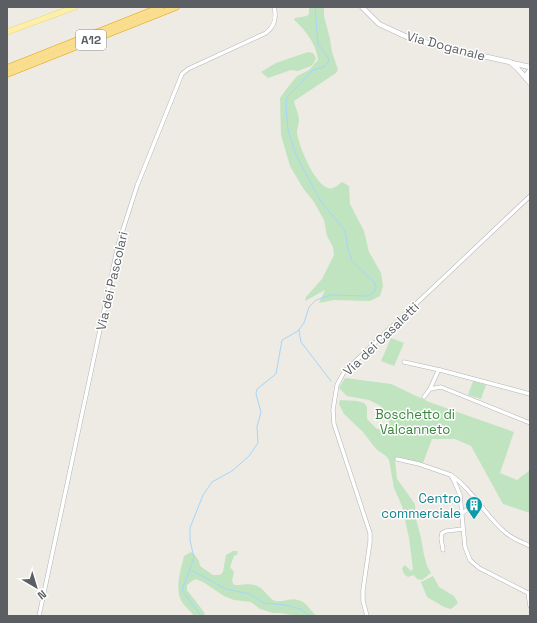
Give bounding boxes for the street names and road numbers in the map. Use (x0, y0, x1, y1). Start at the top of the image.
street label: Via Doganale (405, 27, 487, 65)
road number: A12 (76, 30, 106, 50)
street label: Via dei Pascolari (92, 230, 132, 332)
street label: Via dei Casaletti (340, 299, 422, 379)

